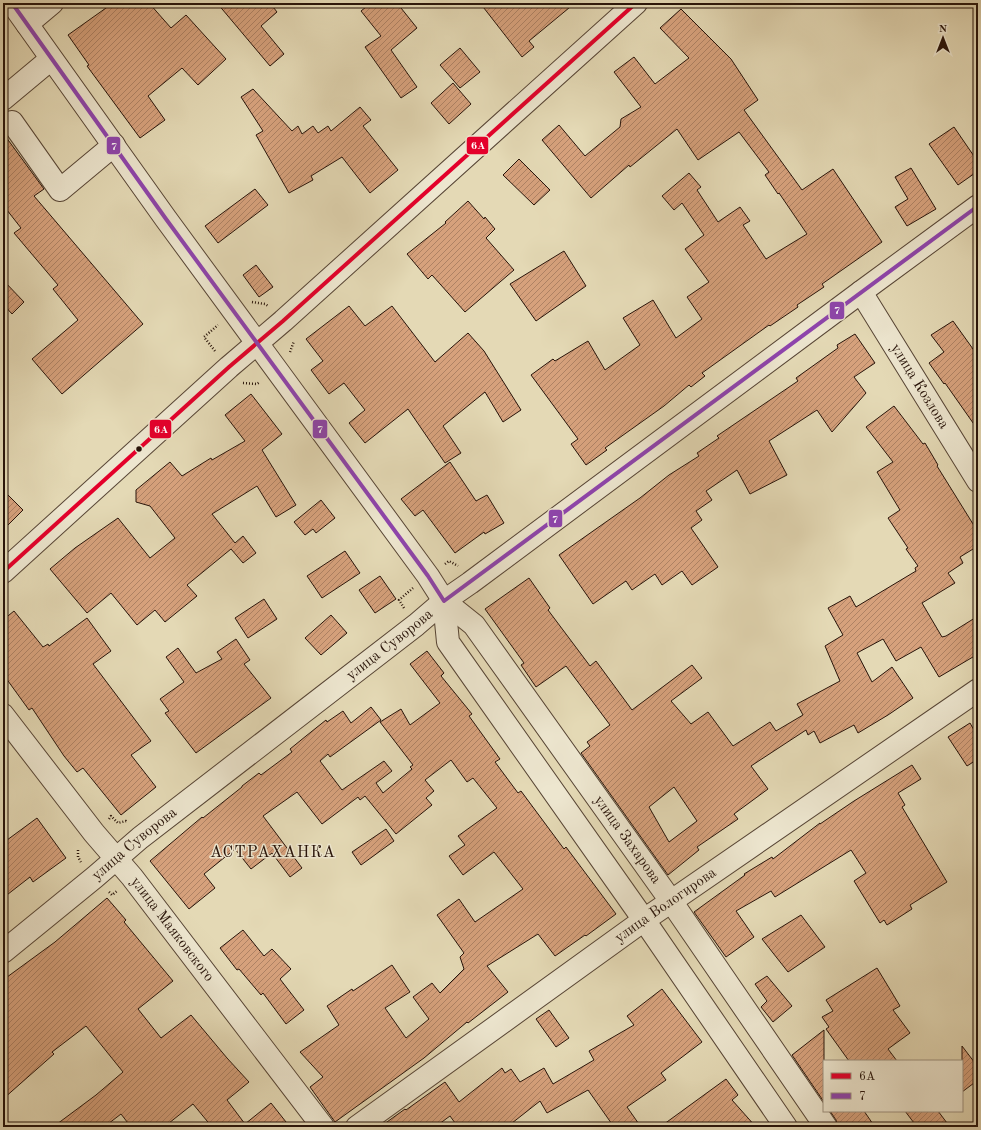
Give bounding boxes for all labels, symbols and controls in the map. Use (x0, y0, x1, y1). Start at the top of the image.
north arrow (923, 18, 963, 58)
text: N (939, 24, 948, 35)
line badge: 7 (106, 136, 121, 155)
line badge: 6А (466, 136, 489, 155)
text: 6А (471, 141, 486, 152)
text: 7 (111, 142, 117, 153)
line badge: 7 (829, 301, 845, 320)
text: 7 (834, 306, 840, 317)
street label: улица Козлова (887, 341, 952, 432)
line badge: 6А (149, 419, 172, 439)
line badge: 7 (312, 419, 328, 439)
text: 6А (154, 425, 169, 436)
text: 7 (317, 425, 323, 436)
unlabelled marker (134, 444, 144, 454)
line badge: 7 (548, 509, 563, 528)
text: 7 (552, 515, 558, 526)
street label: улица Суворова (344, 606, 436, 683)
street label: улица Захарова (591, 793, 664, 887)
street label: улица Суворова (89, 805, 180, 884)
district label: АСТРАХАНКА (210, 845, 336, 861)
street label: улица Вологирова (612, 865, 720, 946)
street label: улица Маяковского (127, 874, 217, 984)
legend (823, 1060, 963, 1112)
text: 6А (859, 1071, 875, 1083)
text: 7 (859, 1091, 866, 1103)

